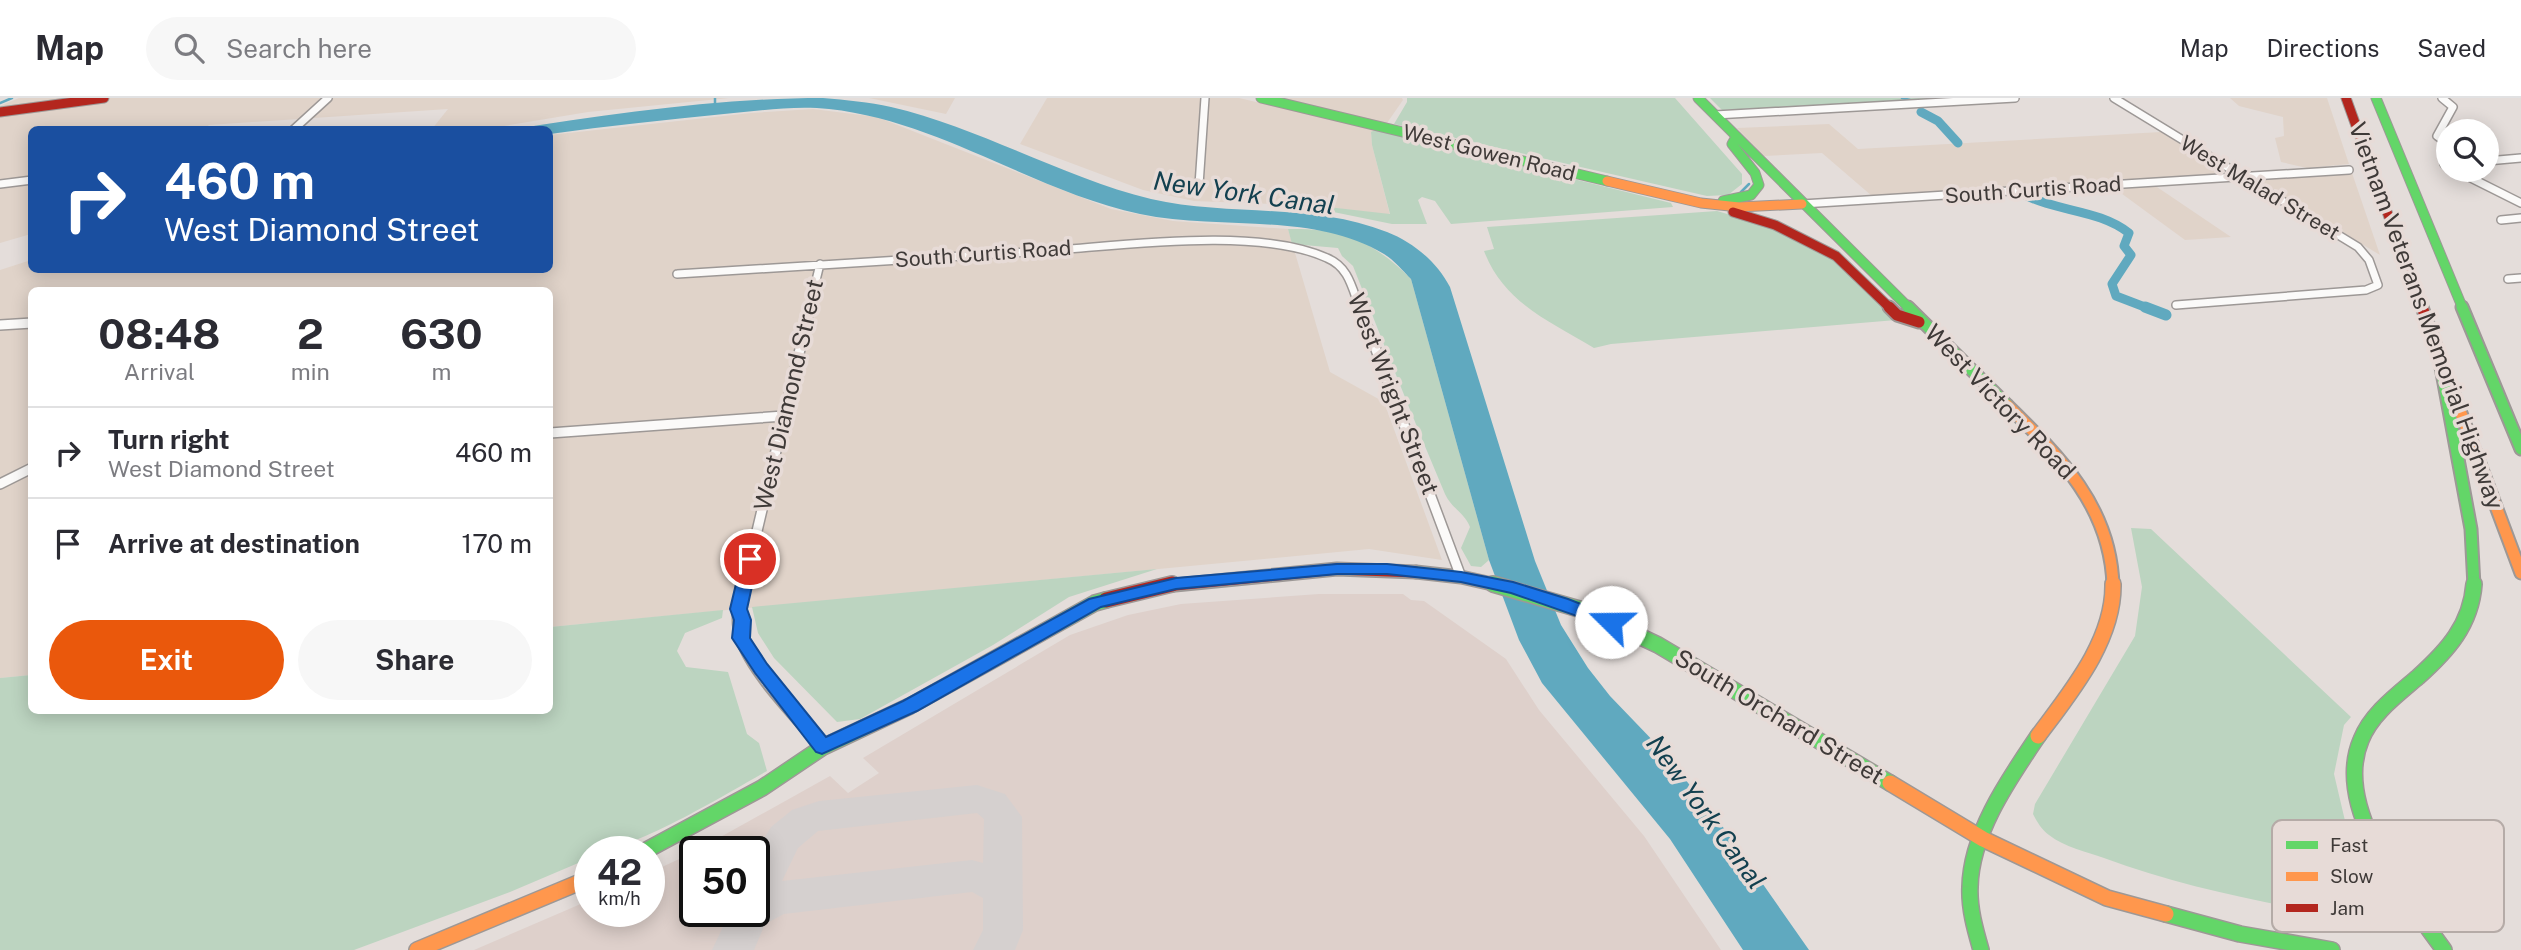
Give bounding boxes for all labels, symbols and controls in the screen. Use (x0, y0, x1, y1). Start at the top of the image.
search box (146, 17, 636, 80)
text: Map (35, 29, 104, 67)
icon: search (170, 29, 208, 67)
text: Search here (226, 33, 372, 64)
text: Map (2180, 34, 2229, 62)
text: Directions (2267, 34, 2379, 62)
text: Saved (2417, 34, 2486, 62)
street label: Vietnam Veterans Memorial Highway (2344, 118, 2510, 513)
street label: West Gowen Road (1400, 119, 1578, 186)
map controls (2436, 119, 2499, 182)
button: search (2436, 119, 2499, 182)
street label: West Malad Street (2176, 130, 2345, 245)
text: 460 m (164, 152, 315, 210)
icon: right (49, 154, 140, 245)
water label: New York Canal (1151, 164, 1337, 221)
street label: South Curtis Road (1944, 171, 2122, 208)
text: West Diamond Street (164, 211, 480, 248)
street label: South Curtis Road (894, 235, 1072, 272)
street label: West Diamond Street (748, 276, 828, 513)
street label: West Wright Street (1343, 289, 1445, 498)
text: 08:48 (98, 309, 220, 358)
text: 2 (297, 309, 324, 358)
text: 630 (400, 309, 483, 358)
street label: West Victory Road (1920, 318, 2082, 484)
text: Arrival (124, 358, 195, 385)
text: min (291, 358, 330, 385)
text: m (431, 358, 451, 385)
text: Turn right (108, 424, 230, 455)
icon: right (49, 434, 87, 472)
text: 460 m (455, 437, 532, 468)
text: West Diamond Street (108, 455, 335, 482)
icon: arrive (49, 525, 87, 563)
text: Arrive at destination (108, 528, 360, 559)
text: 170 m (462, 528, 532, 559)
pin (720, 529, 780, 589)
icon: arrive (731, 540, 769, 578)
position arrow (1574, 585, 1648, 659)
button: Exit (49, 620, 284, 700)
button: Share (298, 620, 532, 700)
street label: South Orchard Street (1670, 643, 1889, 790)
water label: New York Canal (1640, 729, 1773, 895)
legend (2272, 820, 2504, 932)
text: Fast (2330, 834, 2368, 856)
speed limit sign: 50 (679, 836, 770, 927)
text: 42 (597, 852, 642, 893)
text: Slow (2330, 865, 2374, 887)
text: km/h (598, 888, 641, 909)
text: Jam (2330, 897, 2364, 919)

